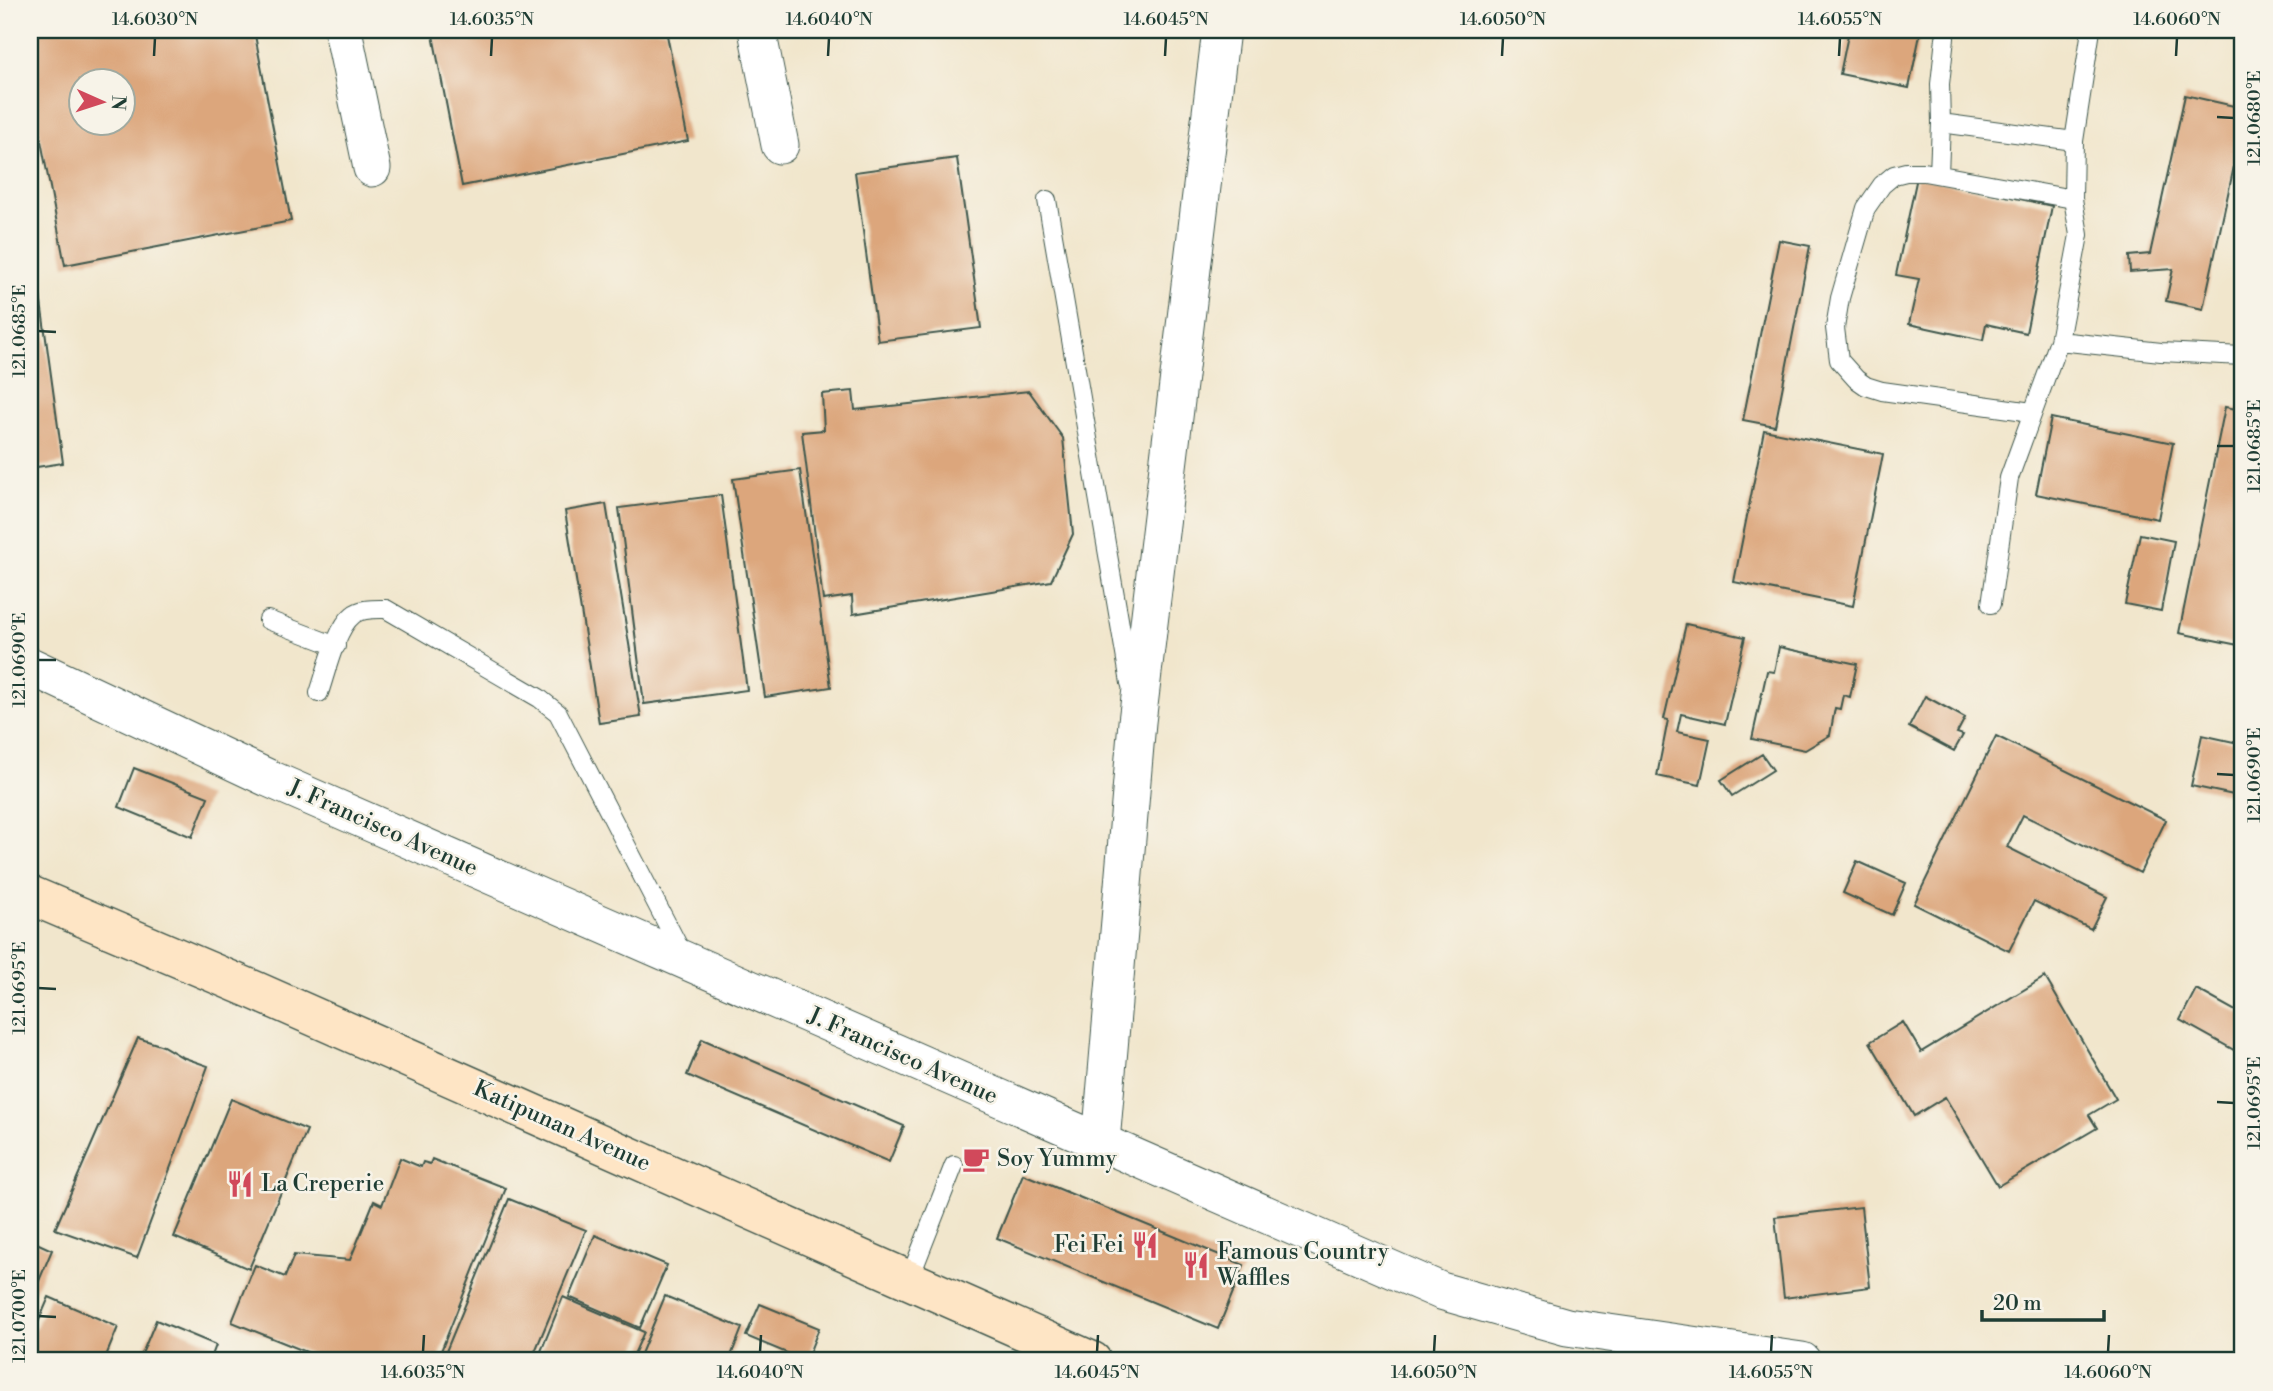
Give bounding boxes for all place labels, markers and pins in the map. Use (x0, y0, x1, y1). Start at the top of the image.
cafe icon: Soy Yummy (961, 1144, 991, 1174)
place label: Soy Yummy (997, 1145, 1117, 1173)
restaurant icon: La Creperie (225, 1169, 255, 1199)
place label: La Creperie (261, 1170, 384, 1198)
restaurant icon: Fei Fei (1130, 1230, 1160, 1260)
place label: Fei Fei (1054, 1231, 1124, 1259)
place label: Famous Country Waffles (1216, 1238, 1390, 1292)
restaurant icon: Famous Country Waffles (1181, 1250, 1211, 1280)

